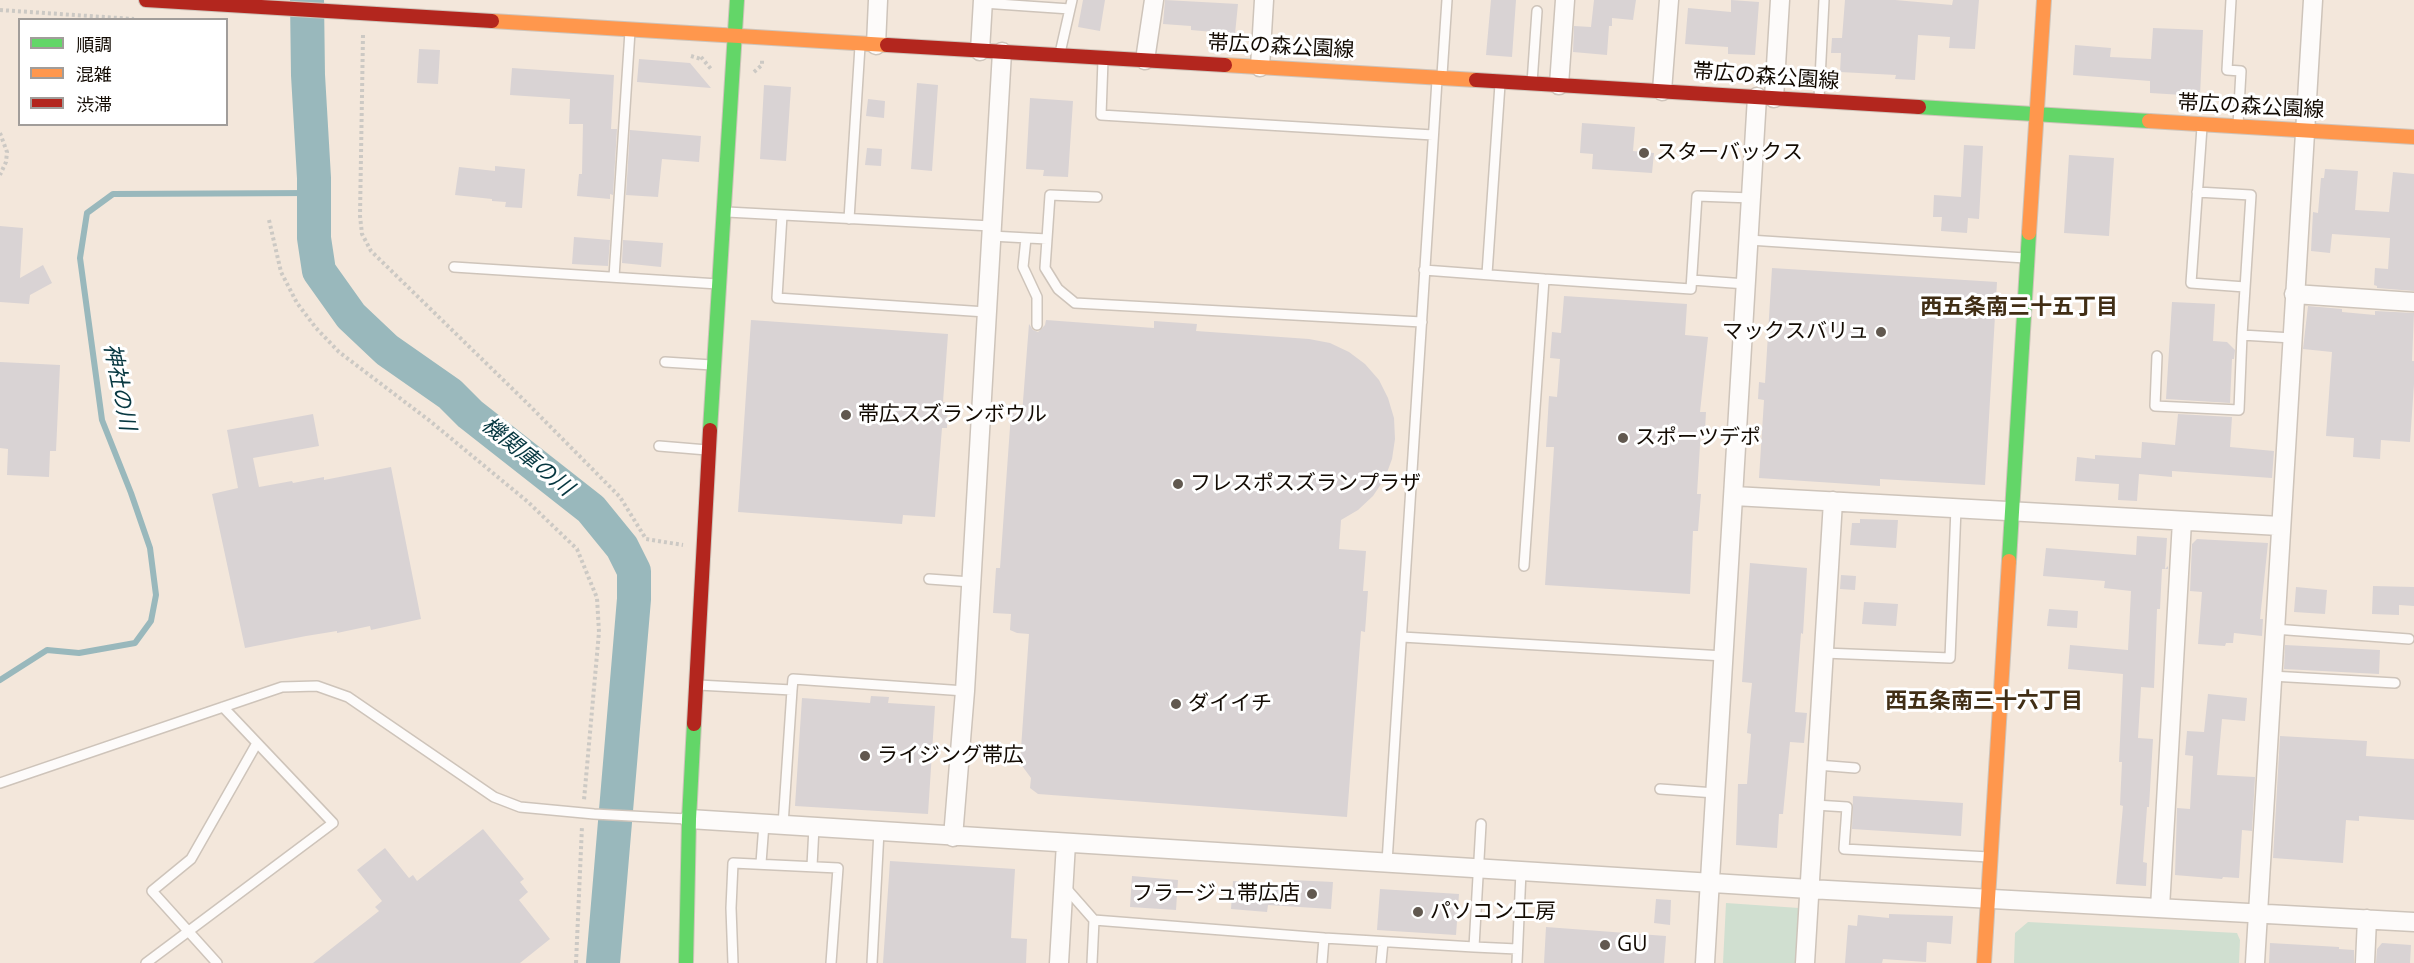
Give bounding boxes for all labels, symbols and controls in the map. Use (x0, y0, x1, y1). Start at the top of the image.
legend (18, 18, 228, 126)
street label: 帯広の森公園線 (1207, 31, 1355, 63)
text: 順調 (76, 32, 112, 56)
street label: 帯広の森公園線 (1692, 59, 1840, 95)
text: 混雑 (76, 62, 112, 86)
street label: 帯広の森公園線 (2177, 91, 2325, 123)
text: 渋滞 (76, 92, 112, 116)
place label: スターバックス (1656, 140, 1803, 166)
marker: スターバックス (1637, 146, 1651, 160)
district label: 西五条南三十五丁目 (1920, 295, 2118, 321)
place label: マックスバリュ (1722, 319, 1869, 345)
marker: マックスバリュ (1874, 325, 1888, 339)
water label: 神社の川 (98, 341, 140, 433)
place label: 帯広スズランボウル (858, 402, 1047, 428)
marker: 帯広スズランボウル (839, 408, 853, 422)
water label: 機関庫の川 (476, 412, 578, 502)
place label: スポーツデポ (1635, 425, 1761, 451)
marker: スポーツデポ (1616, 431, 1630, 445)
place label: フレスポスズランプラザ (1190, 471, 1421, 497)
marker: フレスポスズランプラザ (1171, 477, 1185, 491)
district label: 西五条南三十六丁目 (1885, 689, 2083, 715)
place label: ダイイチ (1188, 691, 1272, 717)
marker: ダイイチ (1169, 697, 1183, 711)
place label: ライジング帯広 (877, 743, 1024, 769)
marker: ライジング帯広 (858, 749, 872, 763)
place label: フラージュ帯広店 (1132, 881, 1300, 907)
marker: フラージュ帯広店 (1305, 887, 1319, 901)
place label: パソコン工房 (1430, 899, 1556, 925)
marker: パソコン工房 (1411, 905, 1425, 919)
place label: GU (1617, 932, 1648, 958)
marker: GU (1598, 938, 1612, 952)

